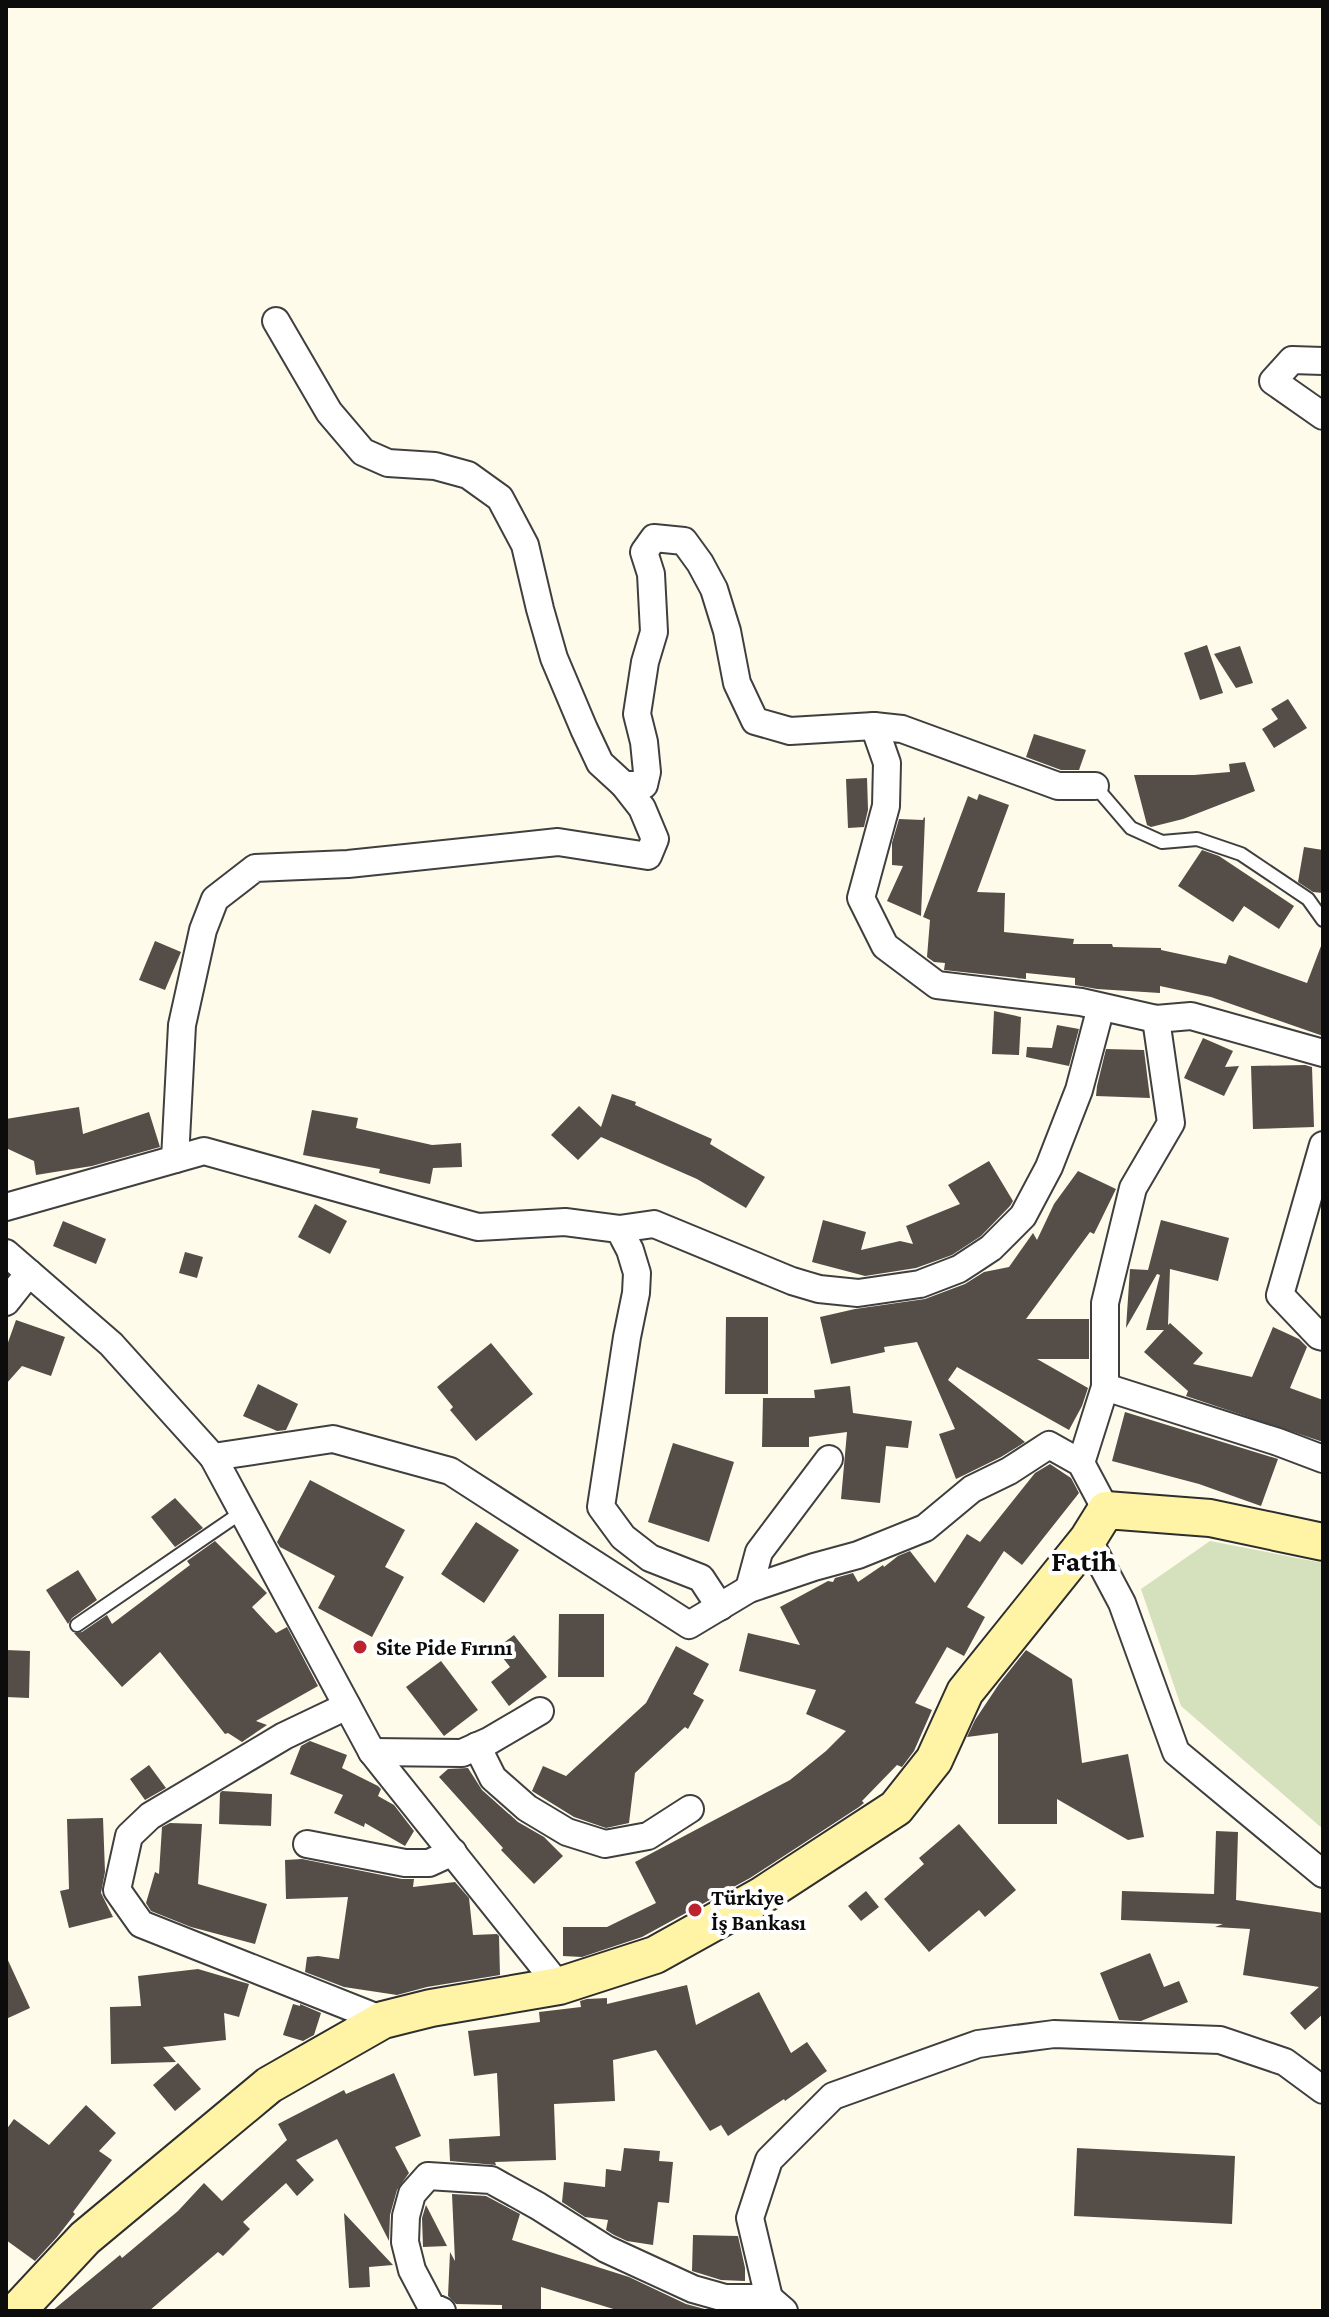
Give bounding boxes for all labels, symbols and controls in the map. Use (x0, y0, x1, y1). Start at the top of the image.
district label: Fatih (1051, 1544, 1117, 1577)
place label: Site Pide Fırını (376, 1635, 513, 1660)
marker: Site Pide Fırını (351, 1638, 369, 1656)
place label: Türkiye İş Bankası (711, 1885, 806, 1935)
marker: Türkiye İş Bankası (686, 1901, 704, 1919)

